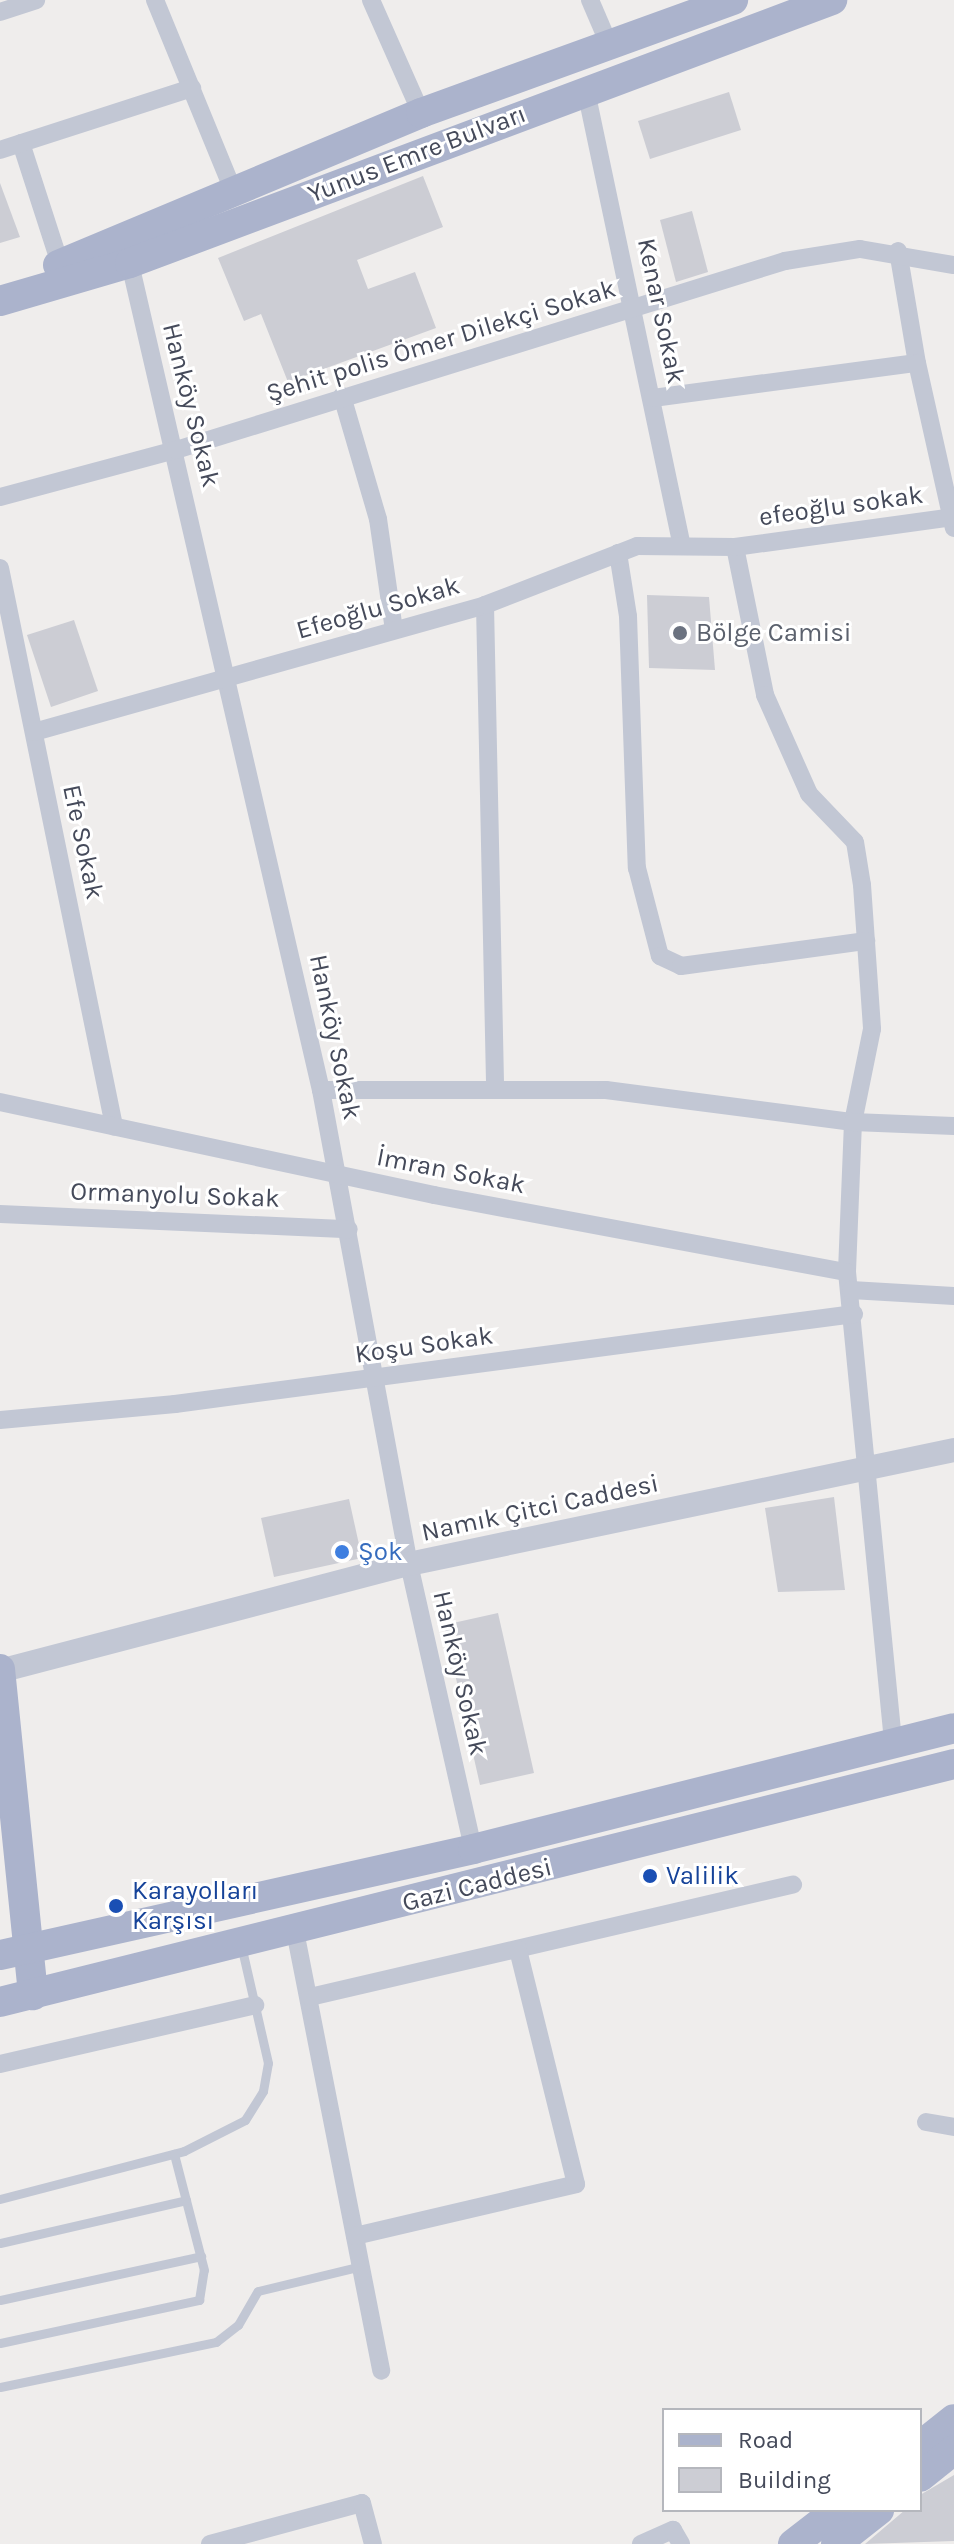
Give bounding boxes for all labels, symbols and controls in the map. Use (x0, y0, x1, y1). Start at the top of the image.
street label: Yunus Emre Bulvarı (304, 98, 530, 210)
street label: Kenar Sokak (630, 235, 692, 387)
street label: Şehit polis Ömer Dilekçi Sokak (262, 273, 620, 409)
street label: Hanköy Sokak (156, 320, 226, 490)
street label: efeoğlu sokak (757, 479, 925, 533)
street label: Efeoğlu Sokak (293, 570, 463, 646)
place label: Bölge Camisi (696, 617, 852, 649)
marker: Bölge Camisi (671, 624, 689, 642)
street label: Efe Sokak (56, 782, 110, 902)
street label: Hanköy Sokak (302, 952, 368, 1122)
street label: İmran Sokak (374, 1141, 528, 1201)
street label: Ormanyolu Sokak (70, 1176, 280, 1214)
street label: Koşu Sokak (353, 1320, 495, 1370)
street label: Namık Çitci Caddesi (419, 1468, 661, 1548)
place label: Şok (358, 1536, 403, 1568)
marker: Şok (333, 1543, 351, 1561)
street label: Hanköy Sokak (426, 1588, 494, 1758)
street label: Gazi Caddesi (399, 1851, 555, 1919)
place label: Valilik (666, 1860, 739, 1892)
marker: Valilik (641, 1867, 659, 1885)
place label: Karayolları Karşısı (132, 1875, 258, 1936)
marker: Karayolları Karşısı (107, 1897, 125, 1915)
legend (662, 2408, 922, 2512)
text: Road (738, 2426, 793, 2454)
text: Building (738, 2466, 831, 2494)

